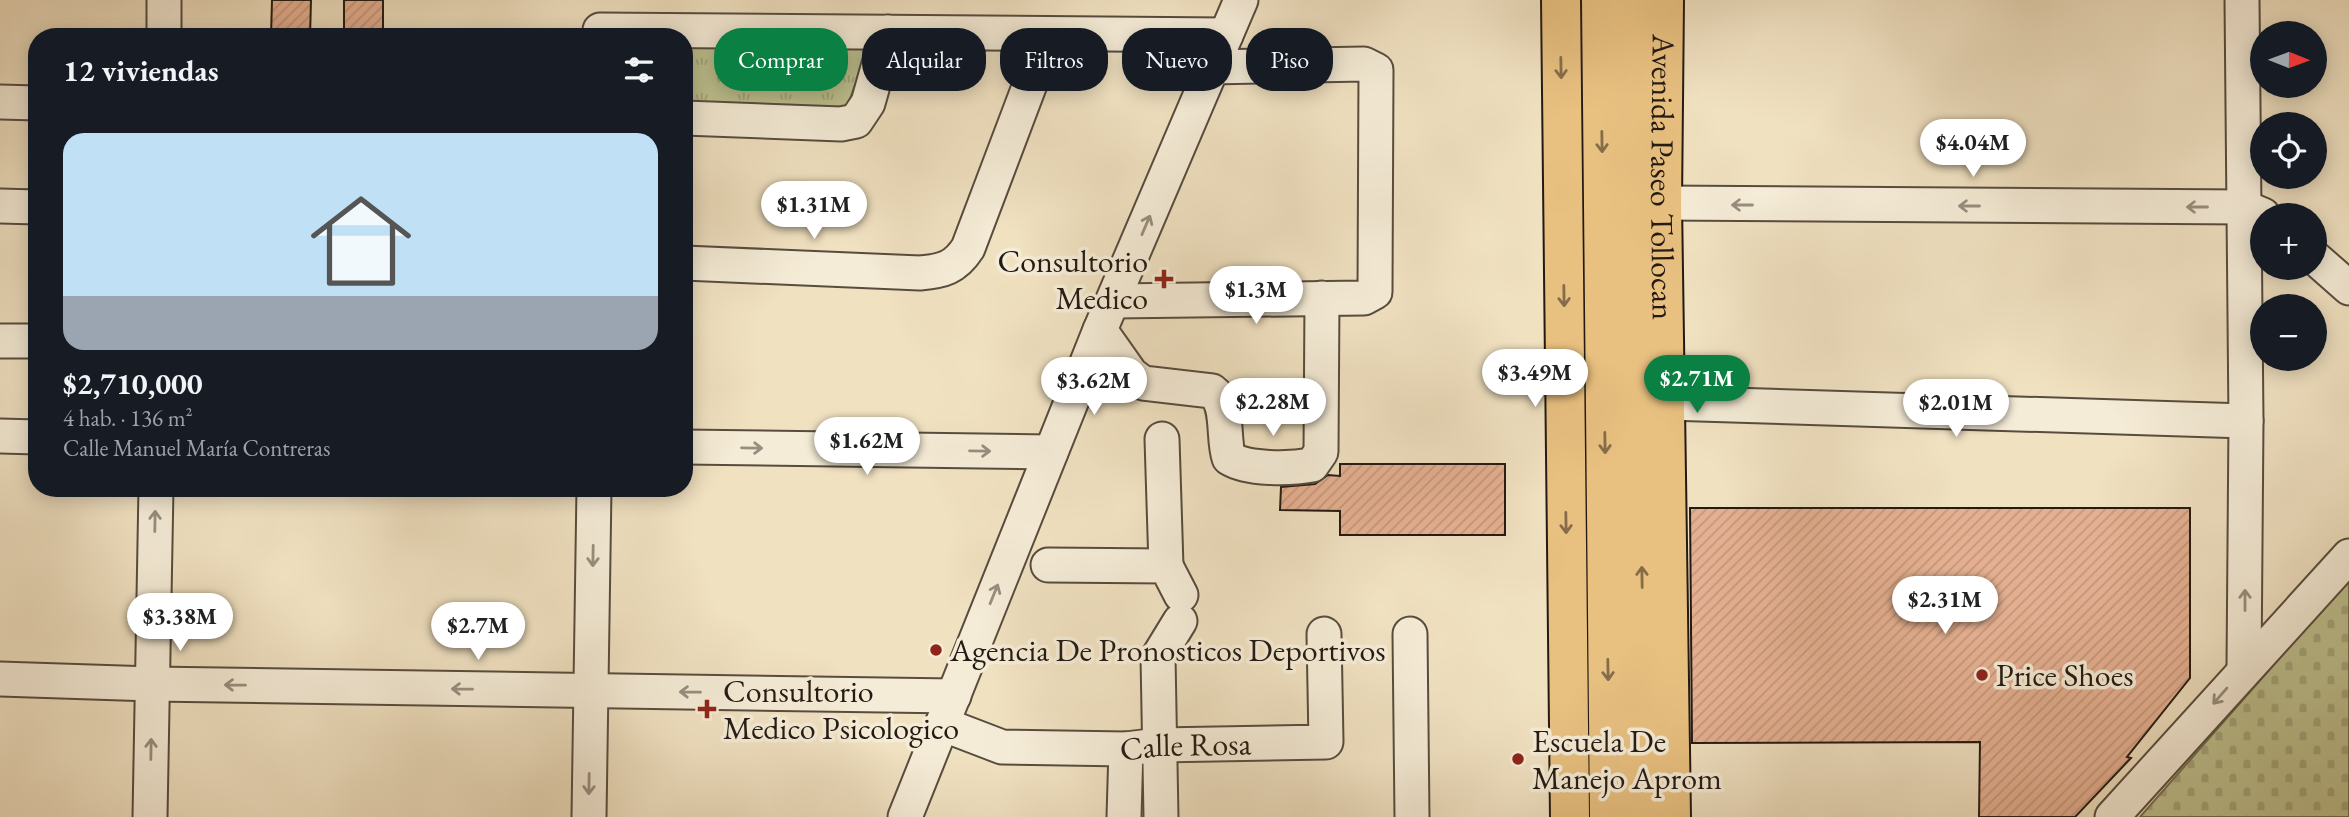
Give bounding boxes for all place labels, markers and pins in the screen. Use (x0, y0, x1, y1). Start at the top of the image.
pin: $4.04M (1916, 120, 2030, 179)
pin: $1.31M (757, 182, 871, 241)
place label: Consultorio Medico (997, 240, 1148, 319)
pin: $1.3M (1207, 266, 1305, 326)
marker: Consultorio Medico (1154, 269, 1174, 289)
pin: $3.49M (1478, 350, 1592, 409)
pin: $2.71M (1640, 356, 1754, 415)
pin: $3.62M (1037, 358, 1151, 417)
pin: $2.28M (1216, 378, 1330, 438)
pin: $2.01M (1899, 380, 2013, 439)
pin: $1.62M (810, 418, 924, 477)
pin: $2.31M (1888, 576, 2002, 636)
pin: $3.38M (123, 594, 237, 653)
pin: $2.7M (429, 602, 527, 662)
place label: Agencia De Pronosticos Deportivos (949, 629, 1386, 671)
marker: Agencia De Pronosticos Deportivos (928, 642, 944, 658)
place label: Price Shoes (1996, 654, 2133, 696)
marker: Price Shoes (1974, 667, 1990, 683)
place label: Consultorio Medico Psicologico (723, 670, 959, 749)
marker: Consultorio Medico Psicologico (697, 699, 717, 719)
place label: Escuela De Manejo Aprom (1532, 720, 1722, 799)
marker: Escuela De Manejo Aprom (1510, 751, 1526, 767)

